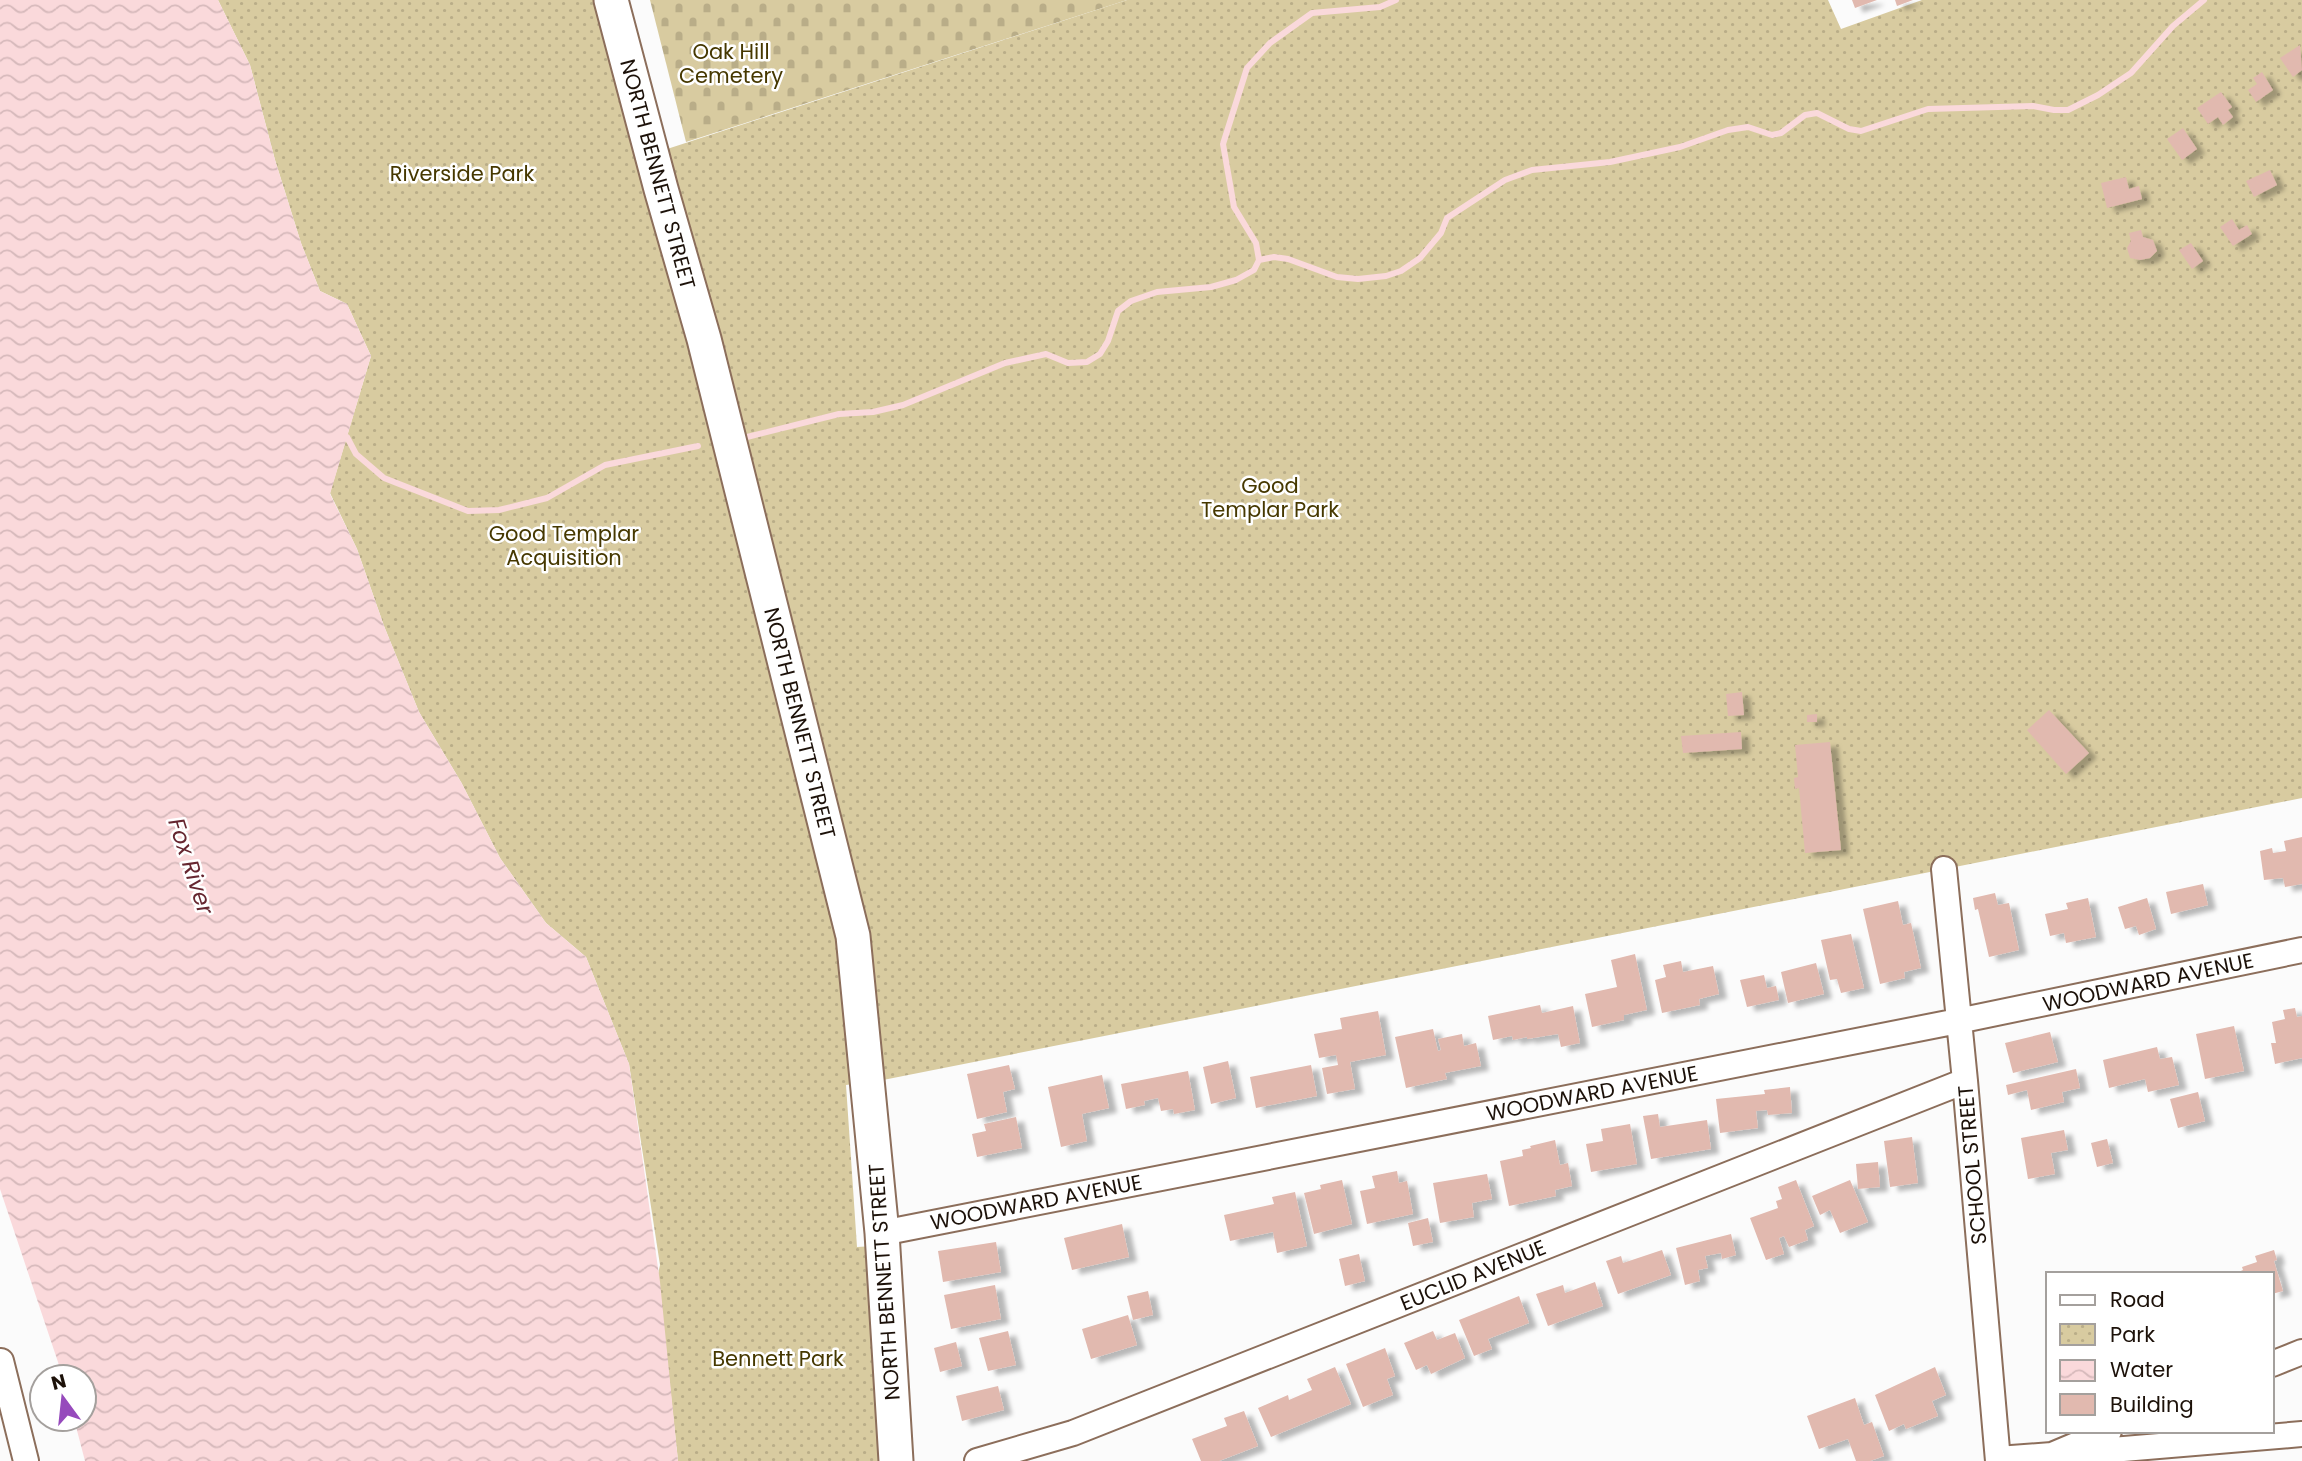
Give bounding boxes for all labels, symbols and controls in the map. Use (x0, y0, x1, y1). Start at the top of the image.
park label: Oak Hill Cemetery (679, 37, 783, 90)
street label: NORTH BENNETT STREET (613, 56, 703, 292)
park label: Riverside Park (390, 159, 534, 188)
park label: Good Templar Park (1201, 471, 1339, 524)
park label: Good Templar Acquisition (489, 519, 639, 572)
street label: NORTH BENNETT STREET (757, 604, 843, 842)
water label: Fox River (160, 814, 222, 920)
street label: WOODWARD AVENUE (2040, 945, 2256, 1019)
street label: WOODWARD AVENUE (1484, 1058, 1700, 1128)
street label: SCHOOL STREET (1951, 1084, 1993, 1246)
street label: NORTH BENNETT STREET (861, 1163, 907, 1401)
street label: WOODWARD AVENUE (928, 1167, 1144, 1237)
street label: EUCLID AVENUE (1396, 1233, 1550, 1317)
legend (2046, 1272, 2274, 1433)
text: Road (2110, 1285, 2165, 1314)
text: Park (2110, 1320, 2155, 1349)
park label: Bennett Park (712, 1344, 844, 1373)
text: Water (2110, 1355, 2173, 1384)
north arrow (28, 1363, 98, 1433)
text: N (48, 1367, 69, 1397)
text: Building (2110, 1390, 2194, 1419)

